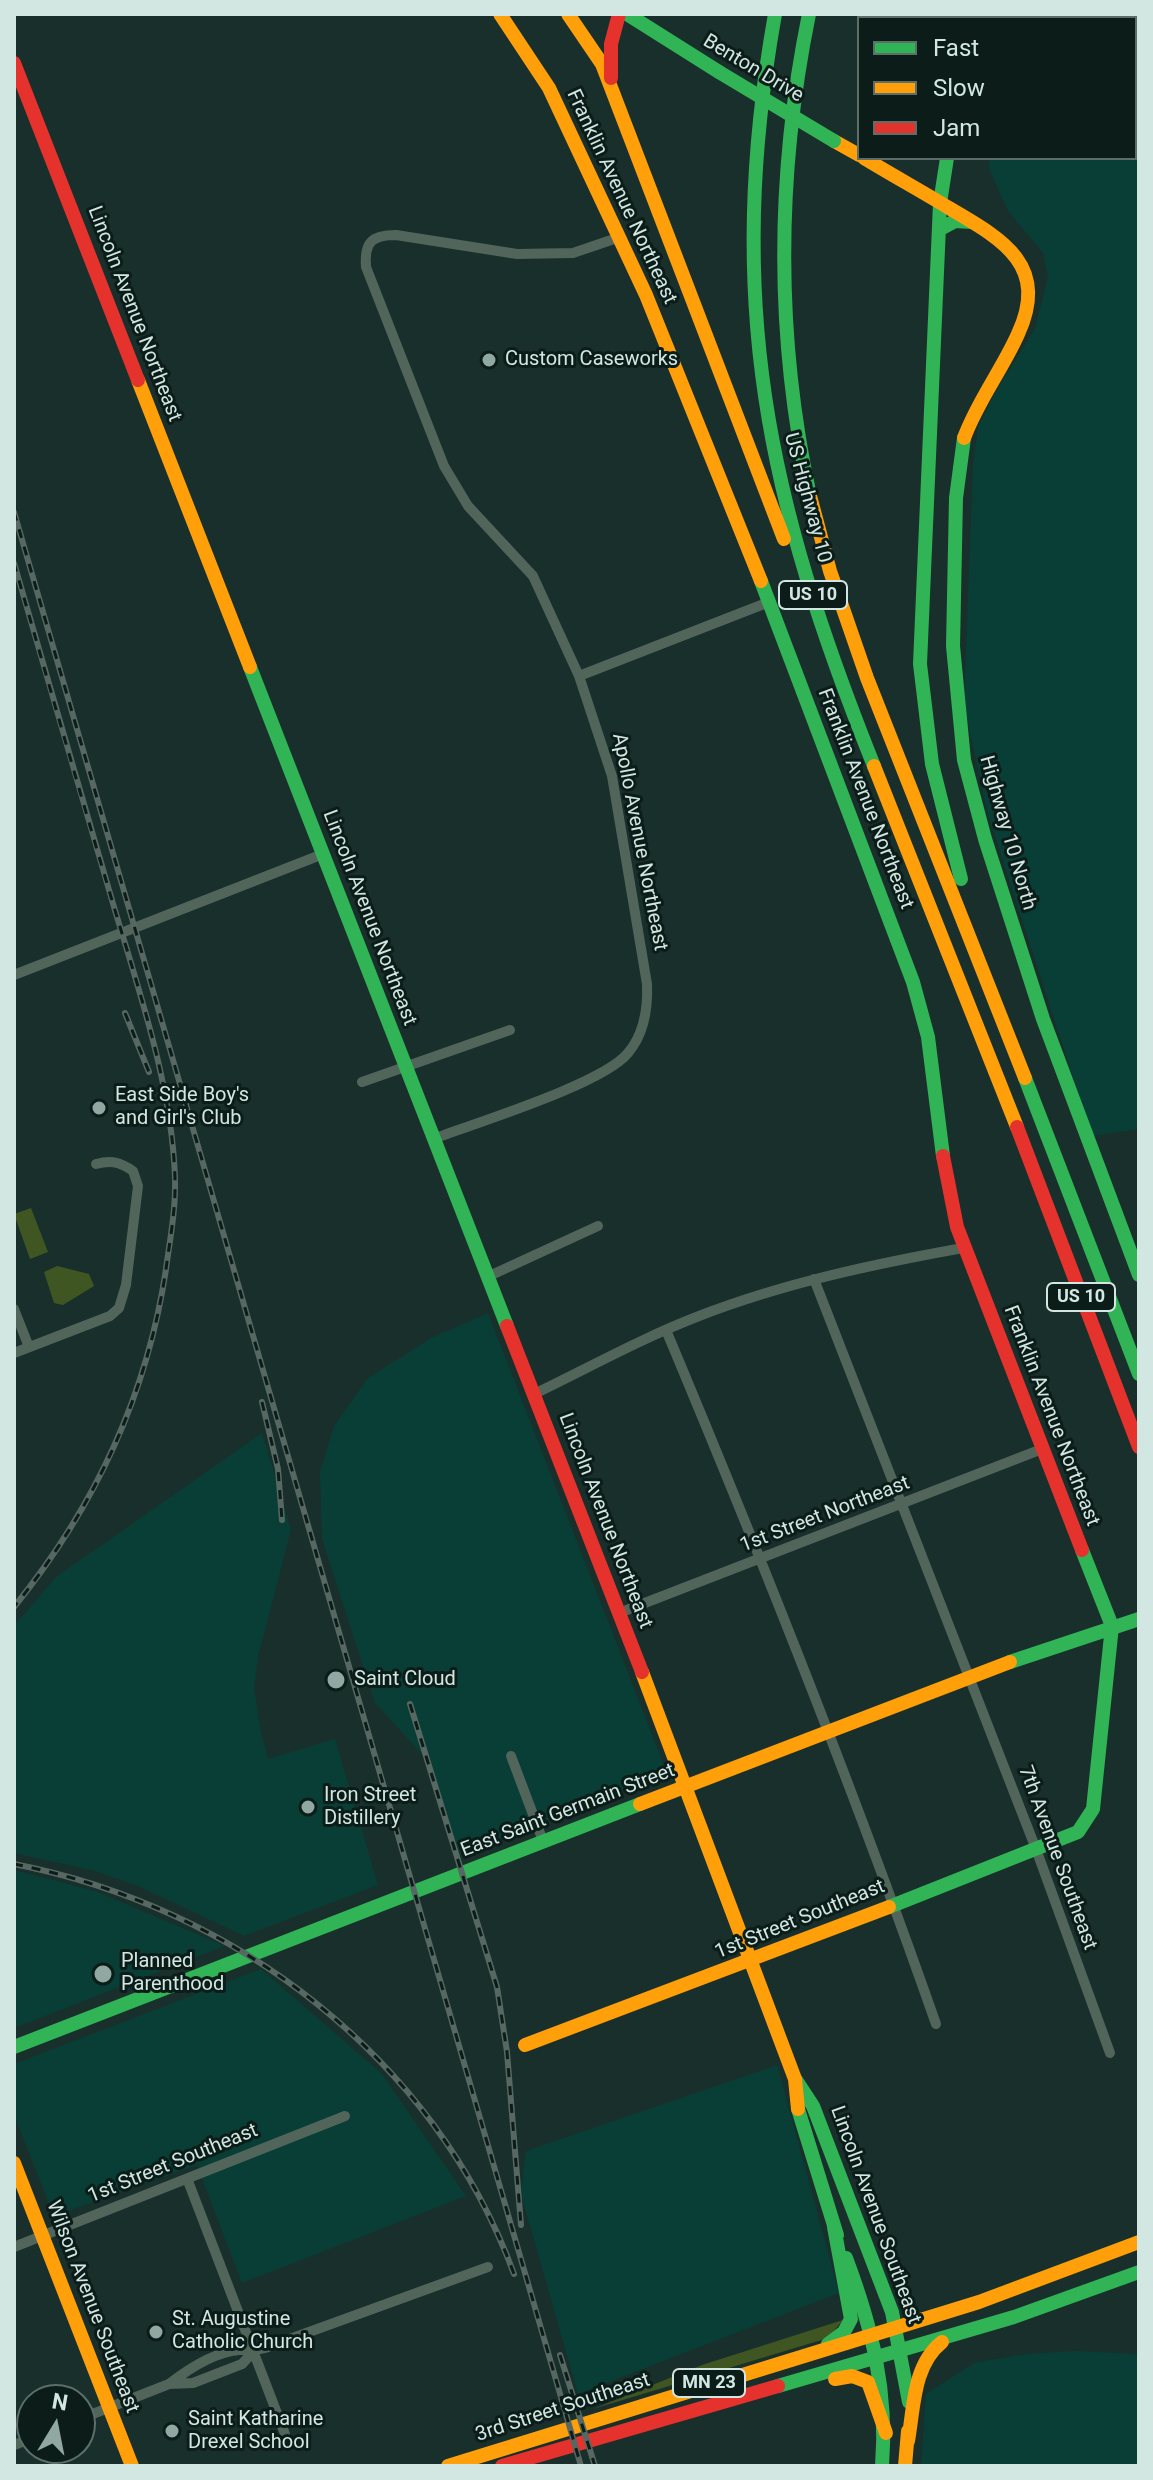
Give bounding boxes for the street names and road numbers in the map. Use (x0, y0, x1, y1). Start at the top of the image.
street label: Benton Drive (698, 30, 808, 108)
street label: Franklin Avenue Northeast (561, 86, 681, 308)
street label: Lincoln Avenue Northeast (82, 203, 186, 425)
street label: US Highway 10 (778, 430, 836, 566)
road number: US 10 (779, 581, 847, 609)
street label: Franklin Avenue Northeast (812, 685, 918, 913)
street label: Apollo Avenue Northeast (606, 731, 672, 953)
street label: Highway 10 North (973, 753, 1041, 913)
street label: Lincoln Avenue Northeast (317, 807, 421, 1029)
road number: US 10 (1047, 1283, 1115, 1311)
street label: Franklin Avenue Northeast (998, 1302, 1104, 1530)
street label: Lincoln Avenue Northeast (553, 1410, 657, 1632)
street label: 1st Street Northeast (737, 1472, 913, 1558)
street label: East Saint Germain Street (458, 1759, 678, 1863)
street label: 7th Avenue Southeast (1012, 1763, 1102, 1953)
street label: 1st Street Southeast (712, 1875, 888, 1965)
street label: Lincoln Avenue Southeast (824, 2103, 926, 2327)
street label: 1st Street Southeast (85, 2119, 261, 2209)
street label: Wilson Avenue Southeast (40, 2197, 144, 2417)
street label: 3rd Street Southeast (473, 2368, 653, 2448)
road number: MN 23 (673, 2369, 745, 2397)

